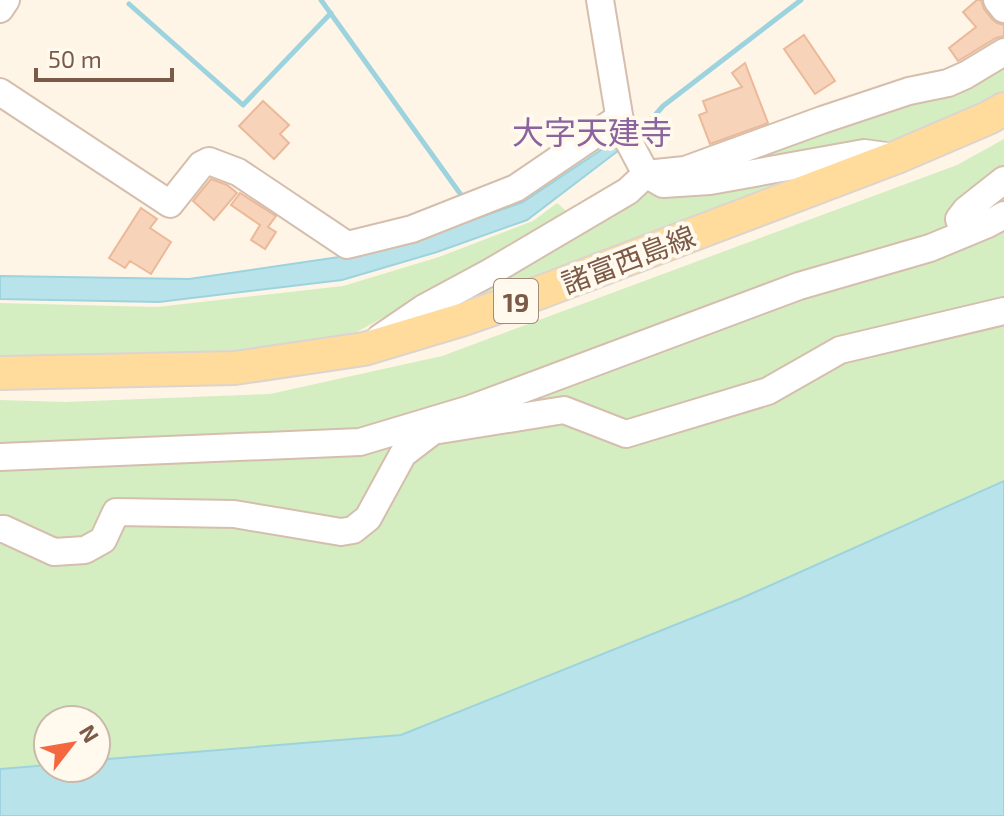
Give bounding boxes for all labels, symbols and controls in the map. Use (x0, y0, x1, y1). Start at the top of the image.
scale bar (36, 32, 172, 82)
text: 50 m (48, 44, 102, 73)
district label: 大字天建寺 (512, 112, 672, 150)
street label: 諸富西島線 (557, 218, 699, 300)
road number: 19 (494, 279, 538, 323)
north arrow (32, 704, 112, 784)
text: N (75, 720, 105, 747)

